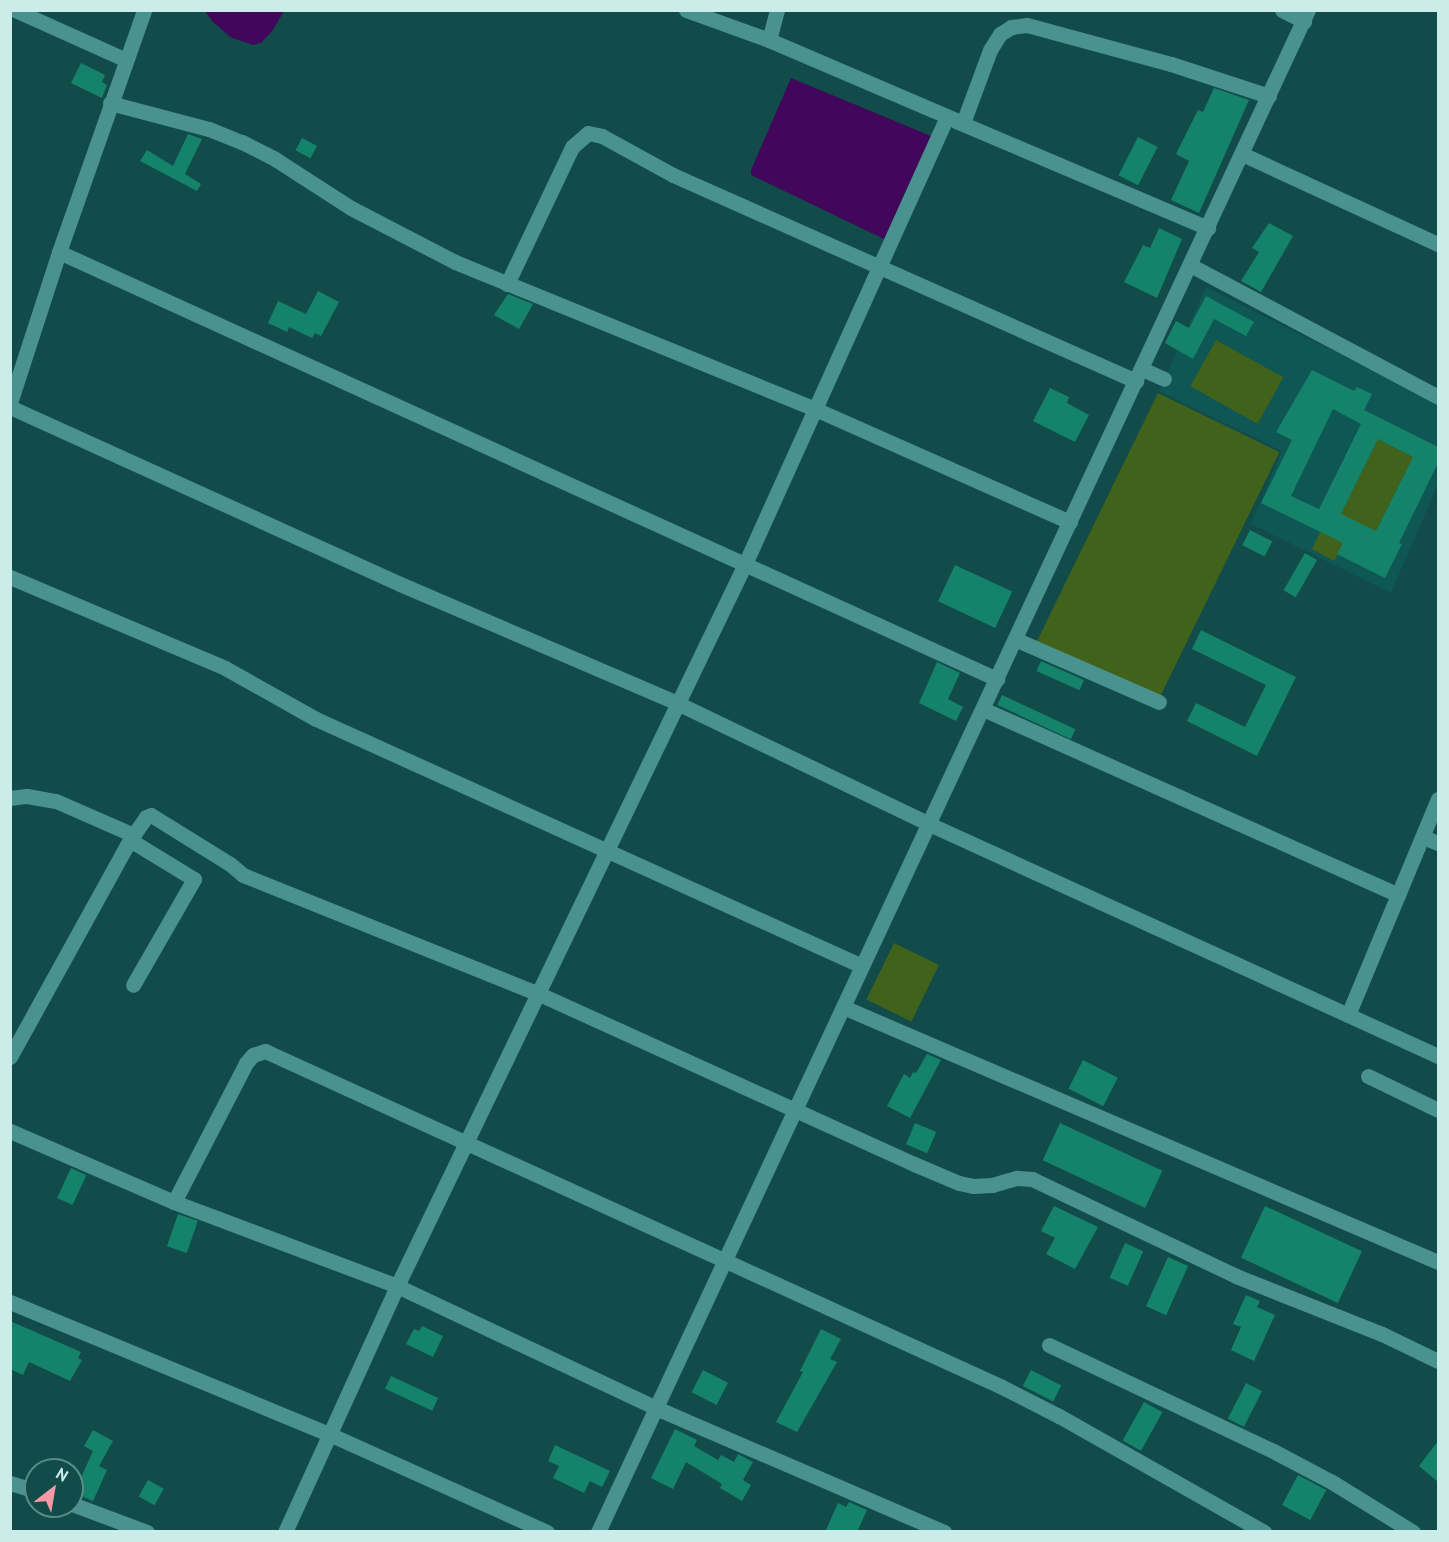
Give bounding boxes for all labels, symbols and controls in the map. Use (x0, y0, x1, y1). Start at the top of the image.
north arrow (24, 1458, 84, 1518)
text: N (53, 1463, 72, 1486)

